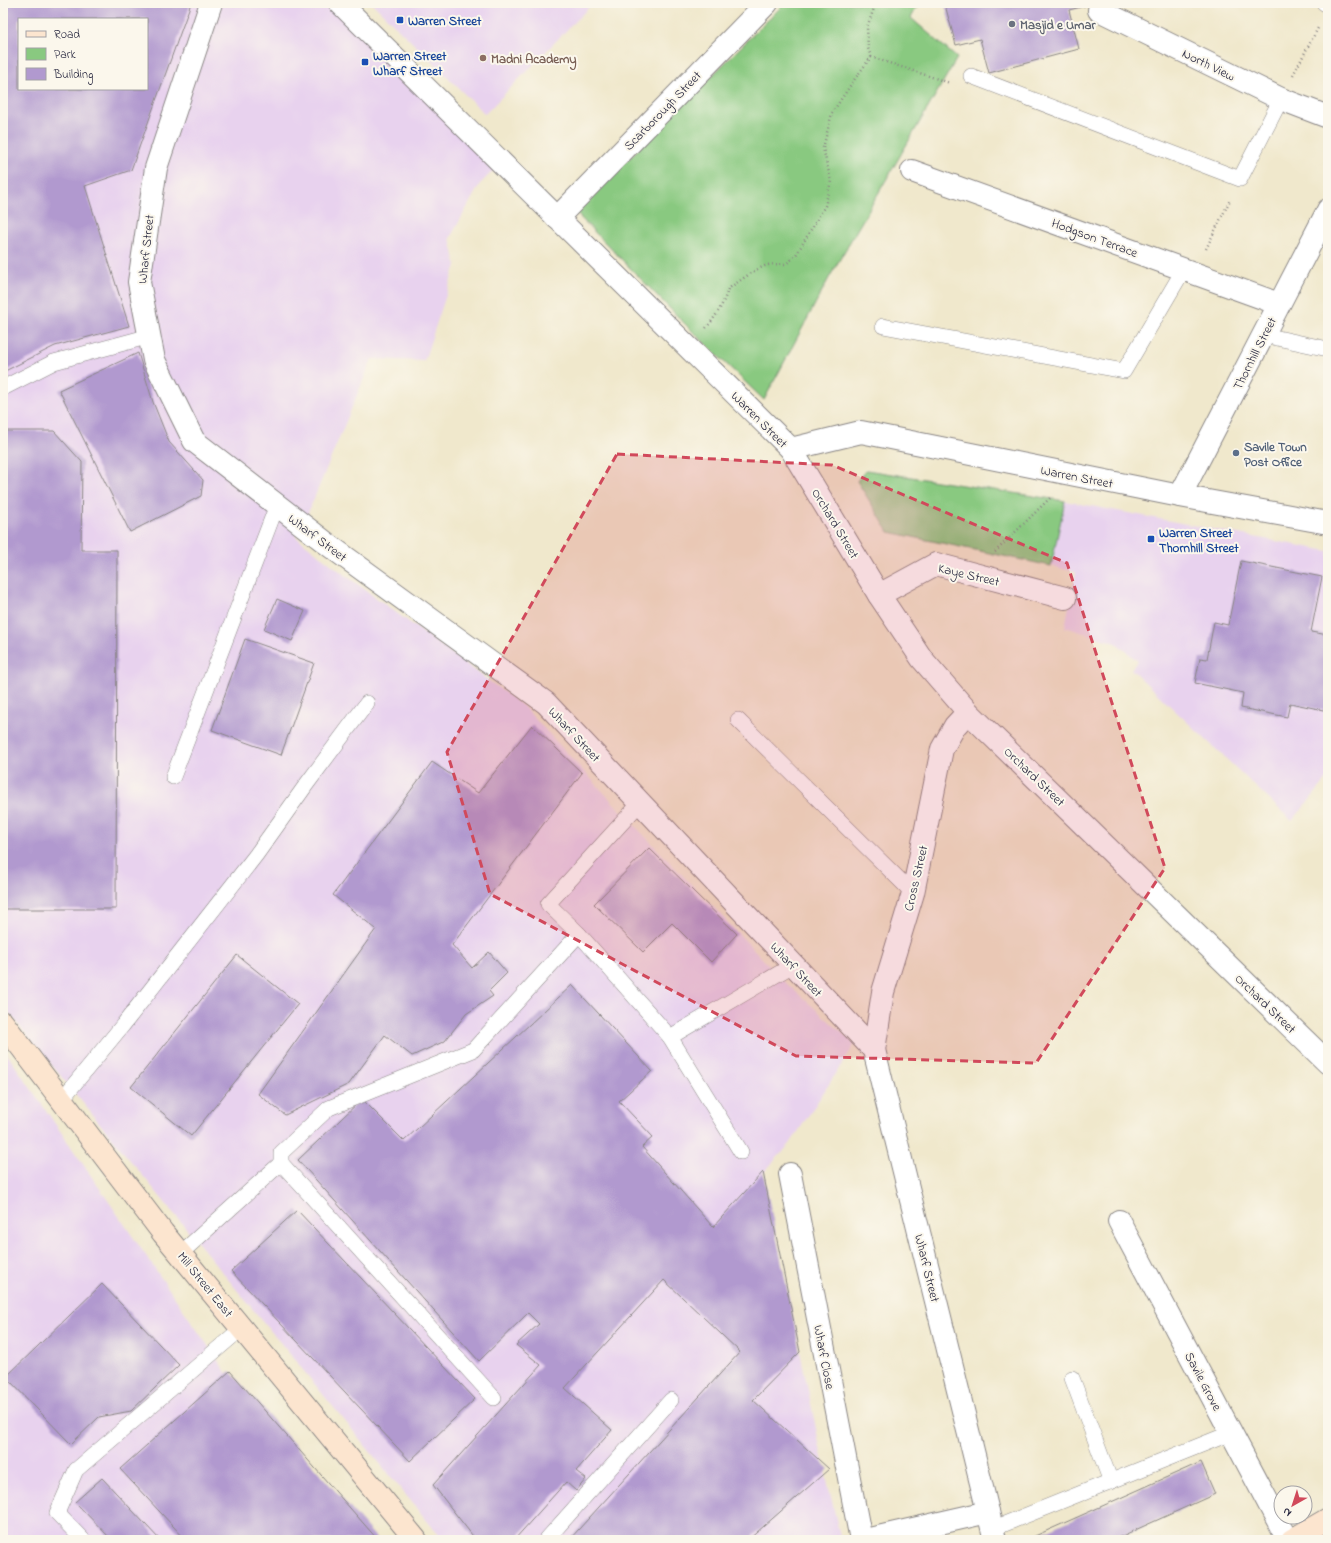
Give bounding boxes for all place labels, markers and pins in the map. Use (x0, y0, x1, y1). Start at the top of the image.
place label: Warren Street (408, 12, 482, 31)
marker: Warren Street (395, 15, 405, 25)
place label: Masjid e Umar (1020, 16, 1096, 35)
marker: Masjid e Umar (1007, 19, 1017, 29)
place label: Warren Street Wharf Street (373, 47, 447, 81)
place label: Madni Academy (491, 50, 576, 71)
marker: Madni Academy (478, 53, 488, 63)
marker: Warren Street Wharf Street (360, 57, 370, 67)
place label: Savile Town Post Office (1244, 438, 1307, 472)
marker: Savile Town Post Office (1231, 448, 1241, 458)
place label: Warren Street Thornhill Street (1159, 524, 1239, 558)
marker: Warren Street Thornhill Street (1146, 534, 1156, 544)

